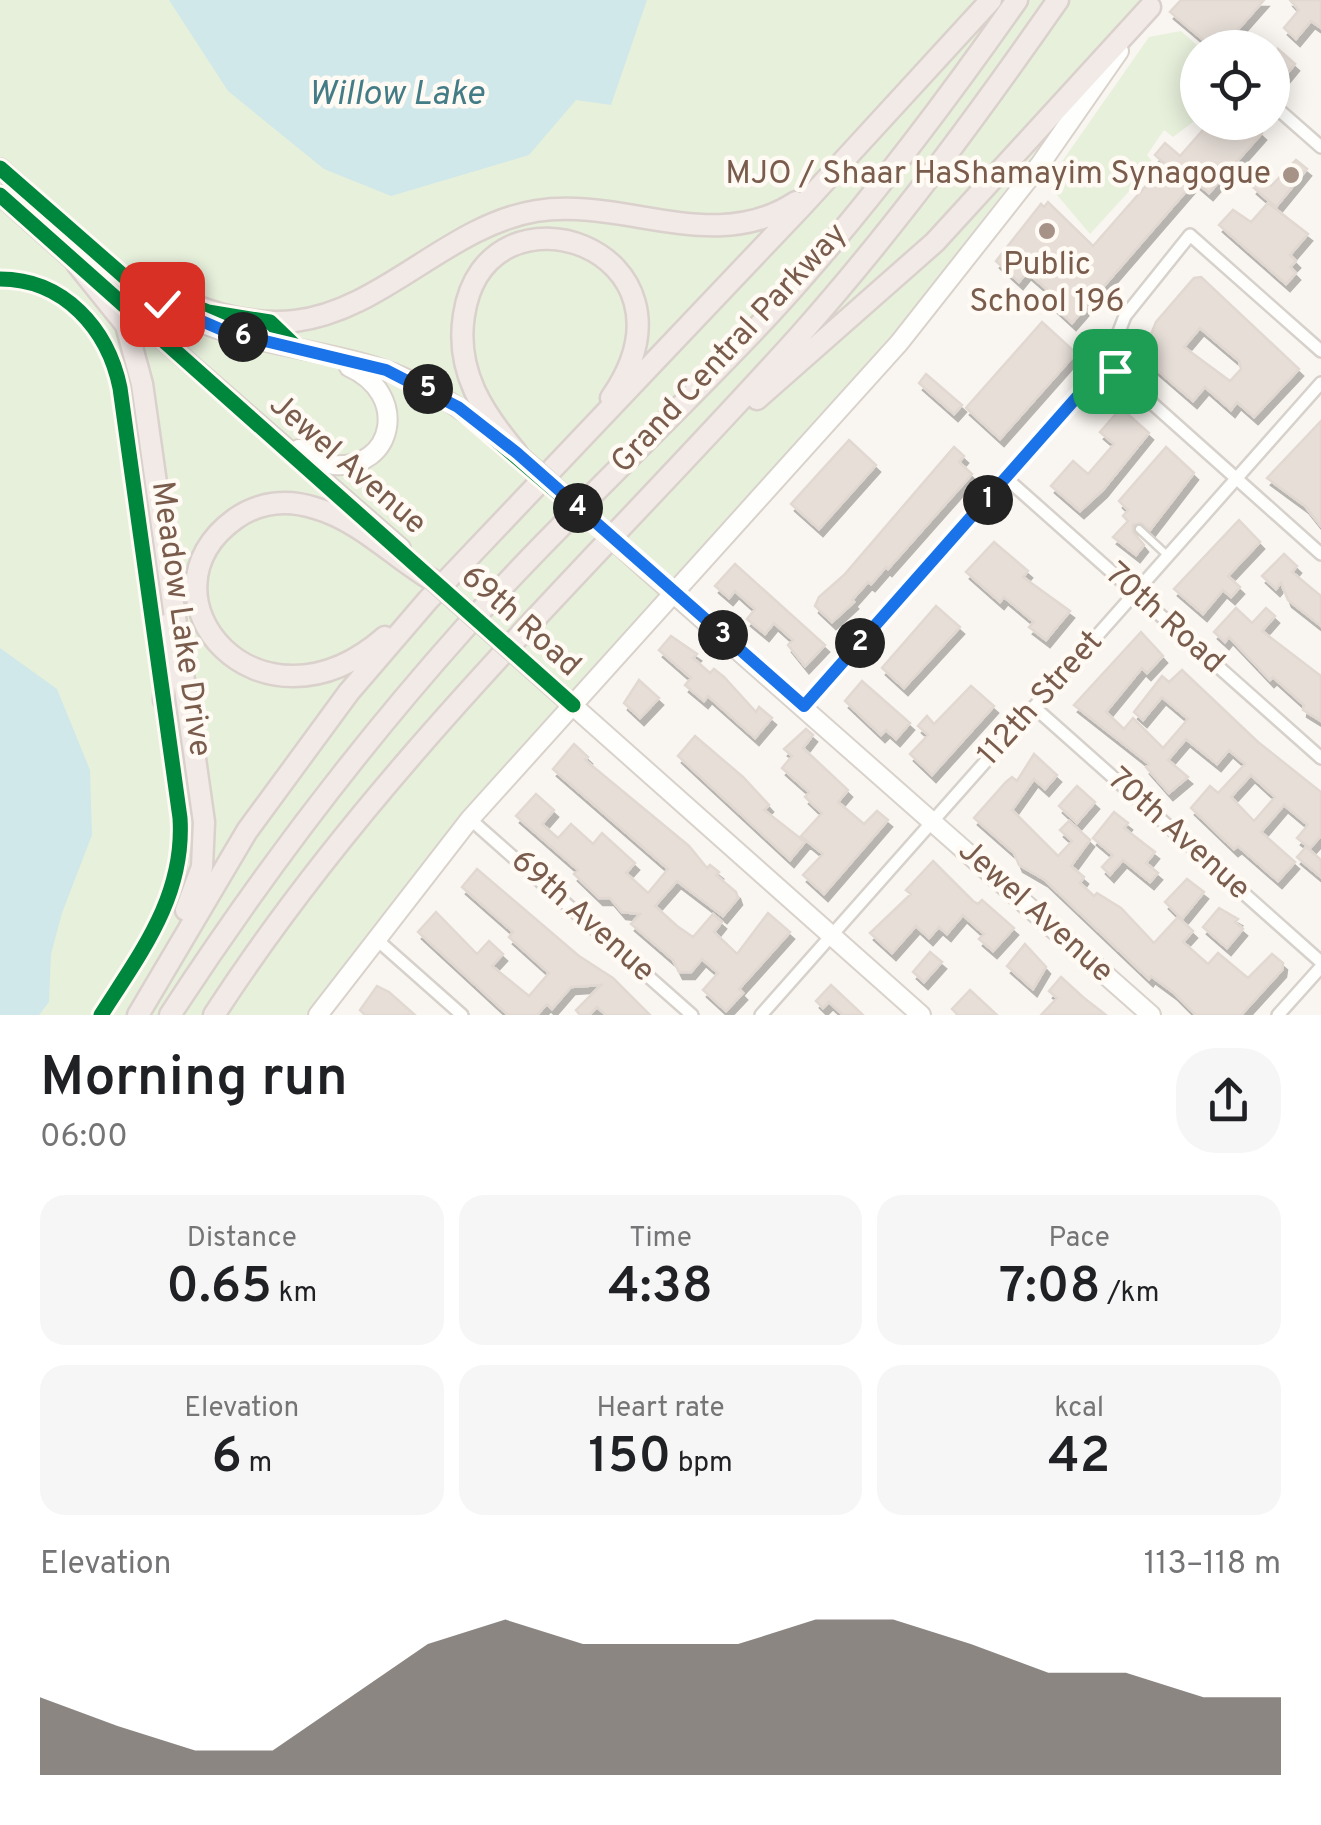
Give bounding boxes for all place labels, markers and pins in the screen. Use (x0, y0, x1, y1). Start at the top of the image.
place label: MJO / Shaar HaShamayim Synagogue (725, 155, 1271, 195)
marker: MJO / Shaar HaShamayim Synagogue (1280, 164, 1302, 186)
marker: Public School 196 (1036, 220, 1058, 242)
place label: Public School 196 (969, 246, 1125, 323)
pin (120, 262, 205, 347)
pin: 6 (218, 312, 268, 362)
pin (1073, 329, 1158, 414)
pin: 5 (403, 364, 453, 414)
pin: 1 (963, 475, 1013, 525)
pin: 4 (553, 483, 603, 533)
pin: 3 (698, 610, 748, 660)
pin: 2 (835, 618, 885, 668)

